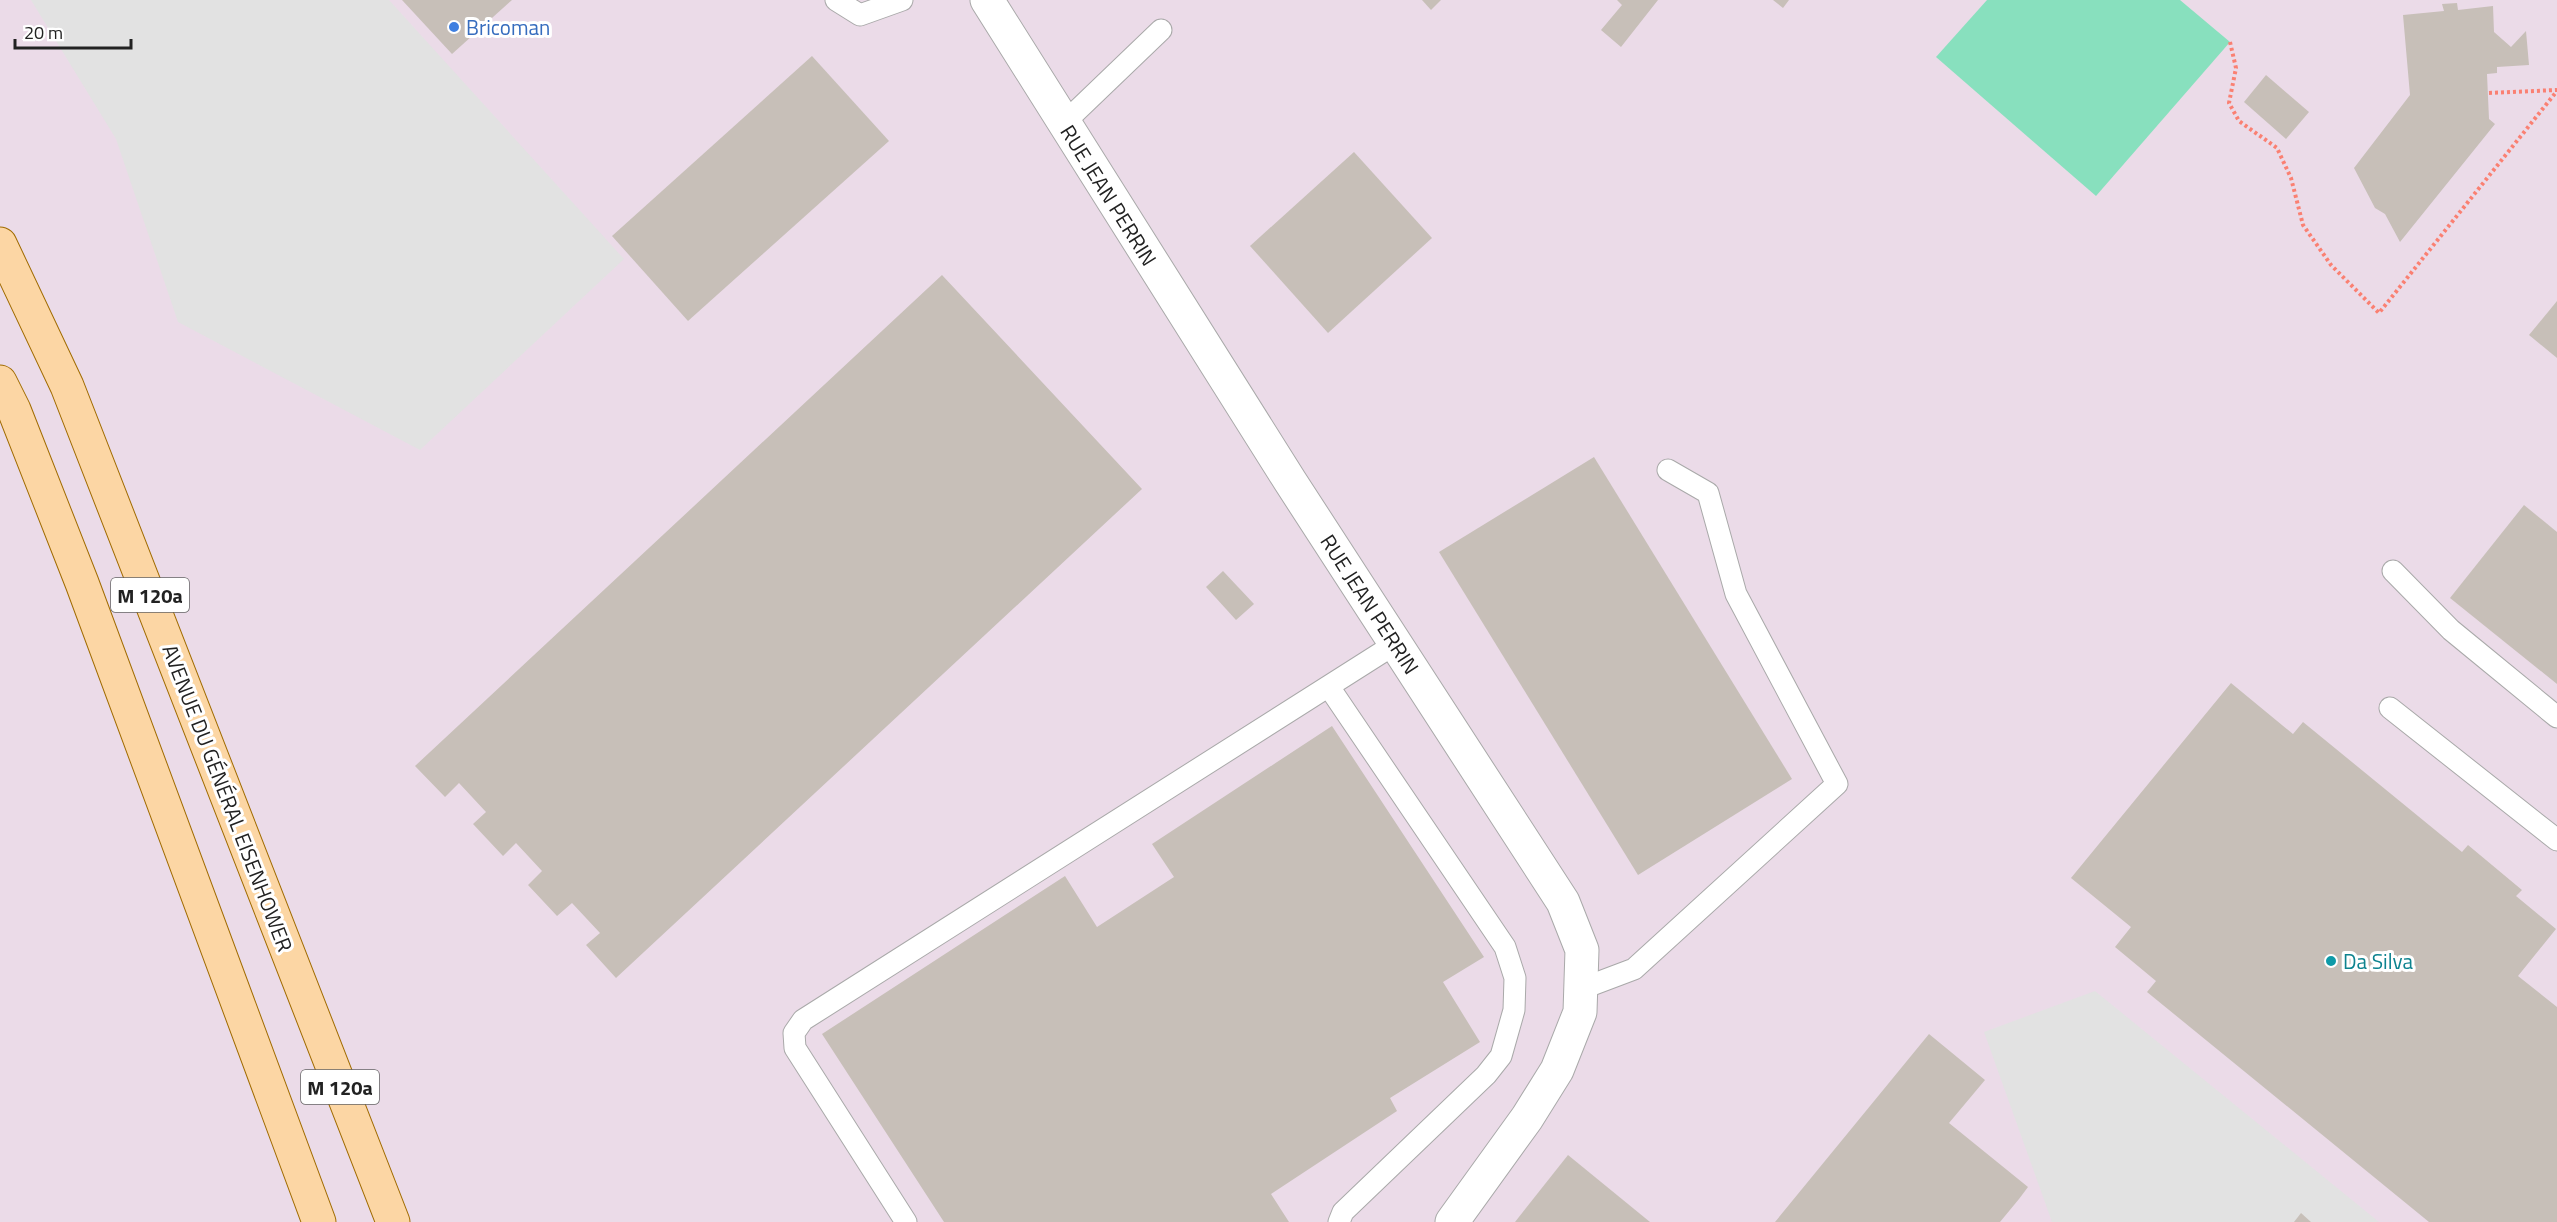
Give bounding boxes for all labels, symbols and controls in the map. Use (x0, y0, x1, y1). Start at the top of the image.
place label: Bricoman (466, 11, 550, 43)
scale bar (15, 12, 130, 50)
text: 20 m (24, 19, 63, 46)
marker: Bricoman (447, 20, 461, 34)
street label: RUE JEAN PERRIN (1053, 118, 1165, 272)
street label: RUE JEAN PERRIN (1313, 528, 1427, 680)
road number: M 120a (111, 578, 189, 612)
street label: AVENUE DU GÉNÉRAL EISENHOWER (154, 640, 302, 956)
place label: Da Silva (2343, 945, 2413, 977)
marker: Da Silva (2324, 954, 2338, 968)
road number: M 120a (301, 1070, 379, 1104)

